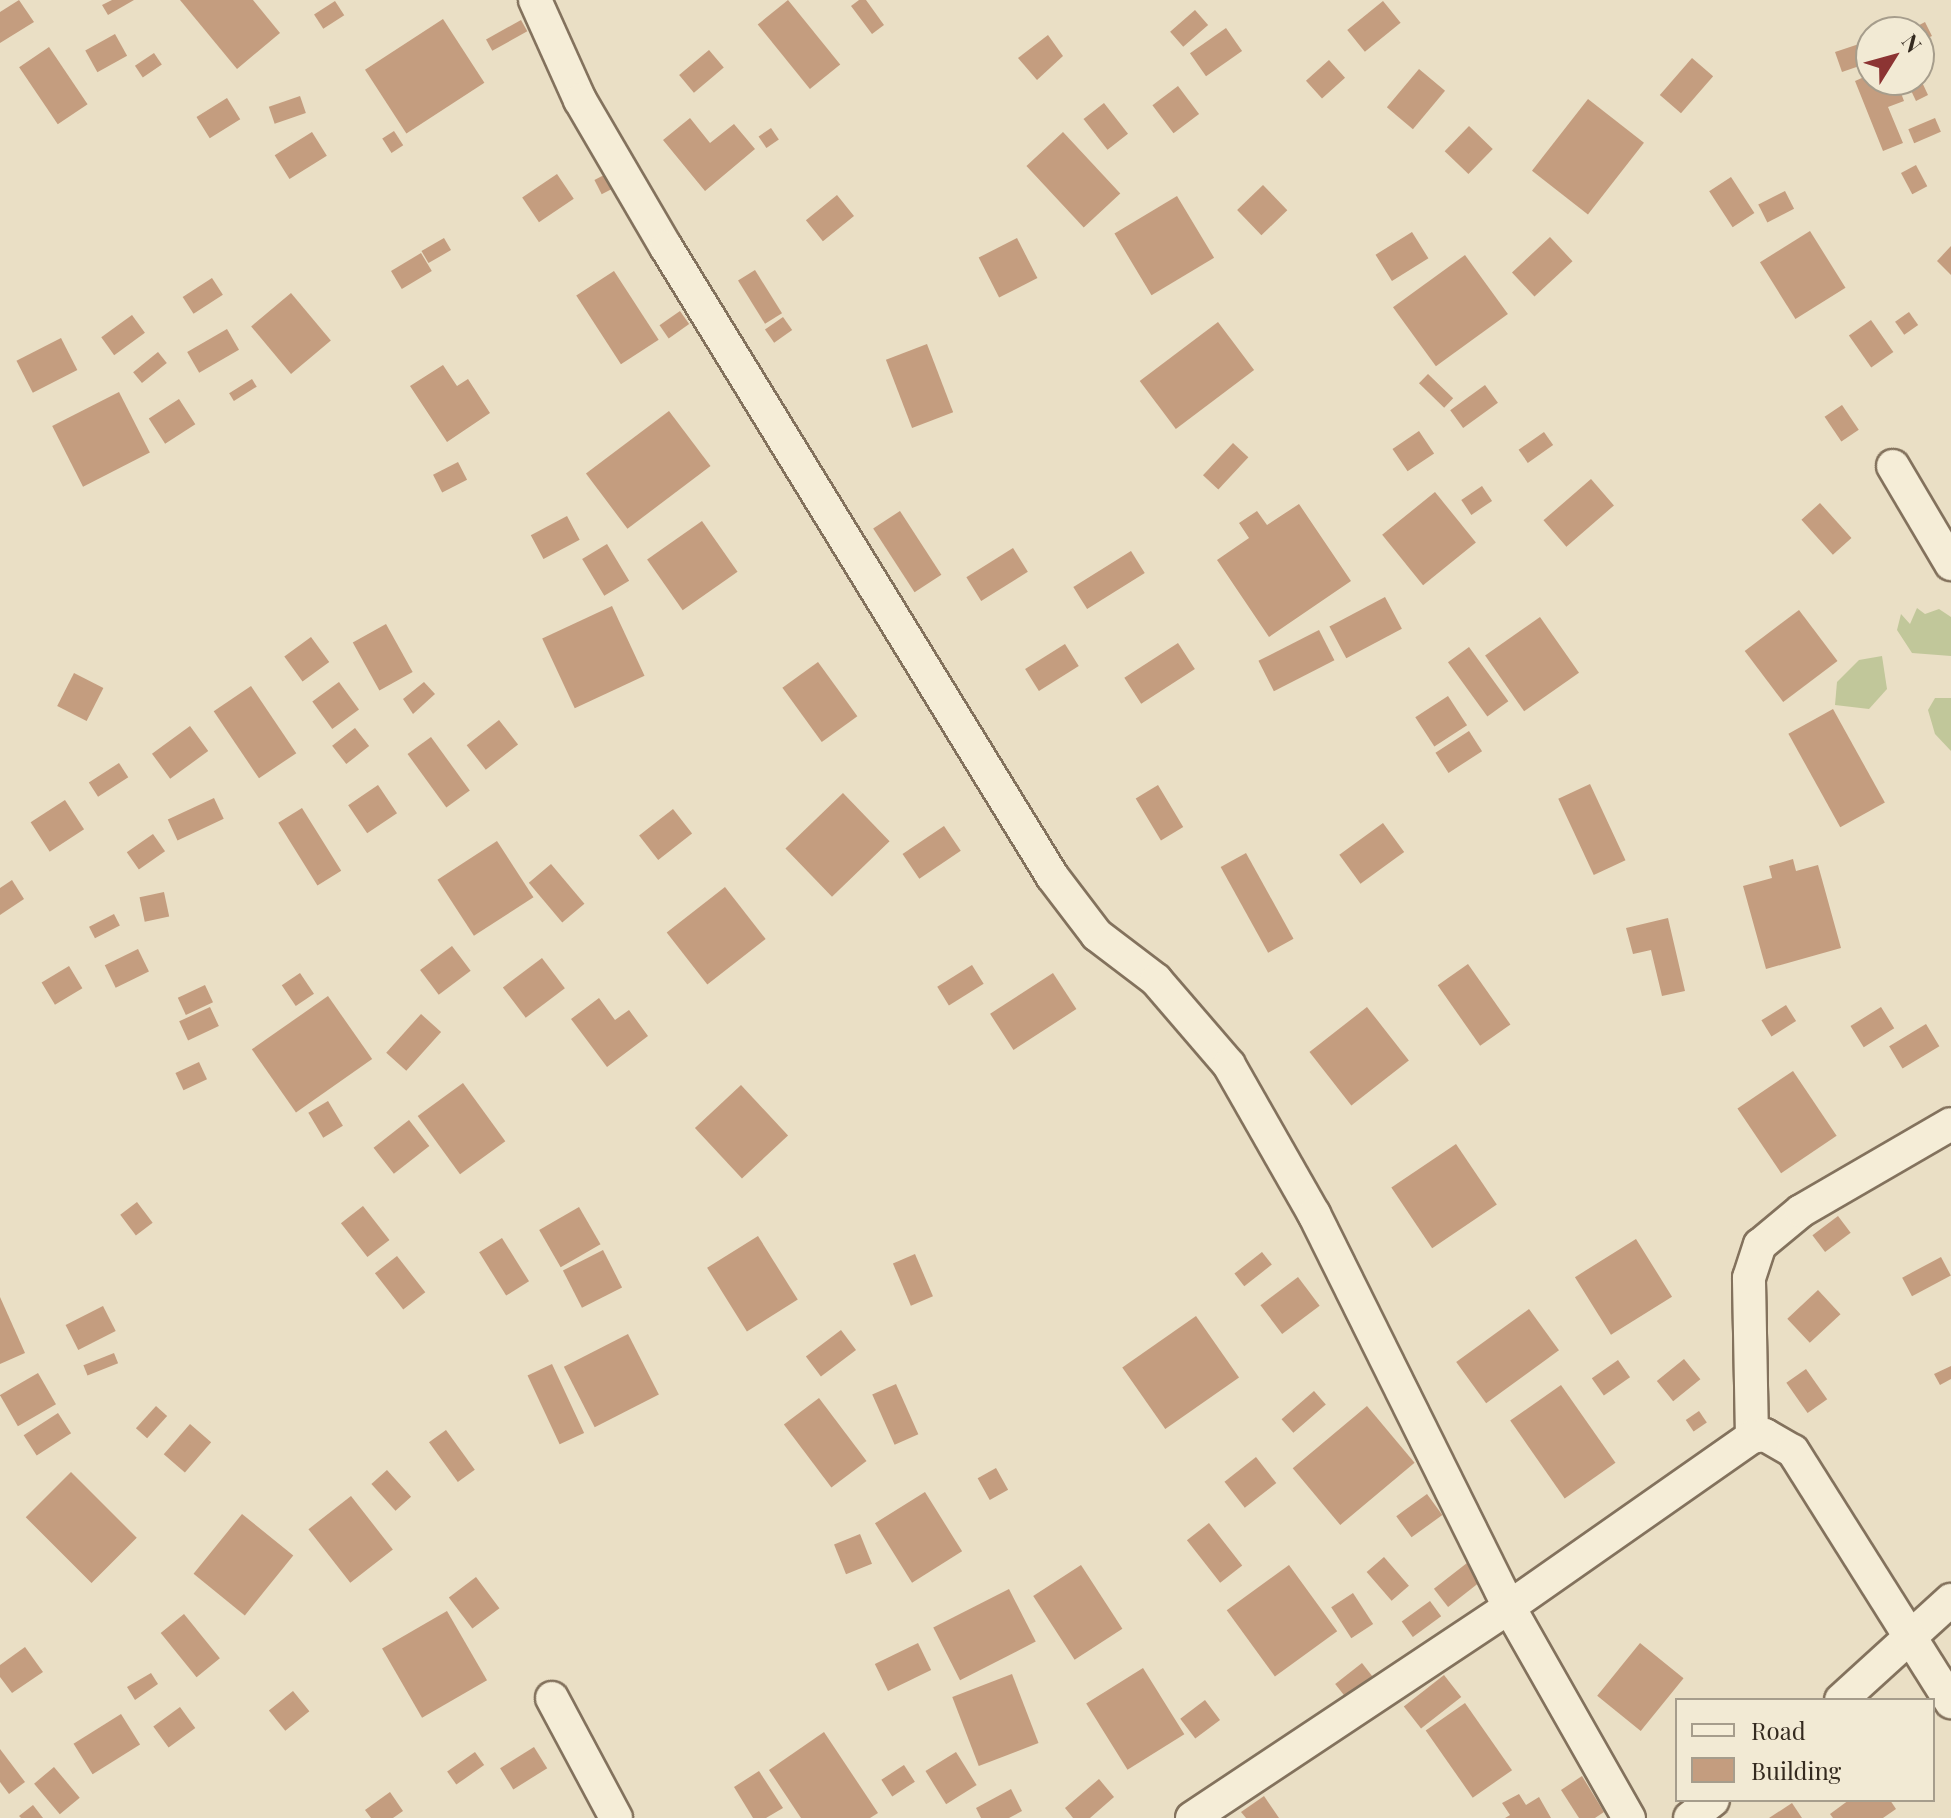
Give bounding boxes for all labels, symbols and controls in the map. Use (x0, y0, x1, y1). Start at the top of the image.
north arrow (1855, 16, 1935, 96)
text: N (1896, 27, 1929, 58)
legend (1675, 1698, 1935, 1802)
text: Road (1751, 1714, 1806, 1746)
text: Building (1751, 1754, 1841, 1786)

